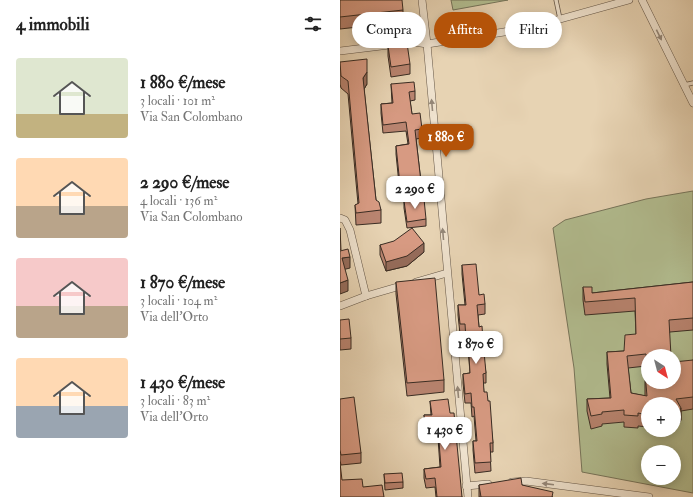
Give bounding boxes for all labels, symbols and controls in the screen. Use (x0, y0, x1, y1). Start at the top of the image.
chip: Compra (352, 12, 426, 48)
chip: Affitta (434, 12, 497, 48)
chip: Filtri (505, 12, 562, 48)
icon: filters (302, 13, 324, 35)
text: 4 immobili (16, 14, 89, 35)
one-way arrow (656, 29, 662, 41)
text: 1 880 €/mese (140, 72, 225, 93)
icon: home (48, 74, 96, 122)
text: 3 locali · 101 m² (140, 93, 215, 109)
one-way arrow (429, 99, 435, 111)
text: Via San Colombano (140, 109, 243, 125)
pin: 1 880 € (409, 124, 483, 158)
text: 1 880 € (428, 129, 464, 145)
text: 2 290 €/mese (140, 172, 229, 193)
icon: home (48, 174, 96, 222)
pin: 2 290 € (378, 176, 452, 210)
text: 2 290 € (395, 181, 435, 197)
text: 4 locali · 136 m² (140, 193, 217, 209)
text: Via San Colombano (140, 209, 243, 225)
one-way arrow (440, 228, 447, 240)
text: 1 870 €/mese (140, 272, 225, 293)
icon: home (48, 274, 96, 322)
text: 3 locali · 104 m² (140, 293, 217, 309)
text: Via dell'Orto (140, 309, 208, 325)
pin: 1 870 € (439, 331, 513, 365)
text: 1 870 € (458, 336, 494, 352)
north arrow (641, 349, 681, 389)
map controls (641, 349, 681, 485)
text: 1 430 €/mese (140, 372, 225, 393)
icon: home (48, 374, 96, 422)
one-way arrow (454, 386, 461, 398)
text: 3 locali · 83 m² (140, 393, 210, 409)
button: + (641, 397, 681, 437)
text: Via dell'Orto (140, 409, 208, 425)
pin: 1 430 € (408, 417, 482, 451)
text: 1 430 € (427, 422, 463, 438)
button: − (641, 445, 681, 485)
one-way arrow (542, 481, 554, 487)

